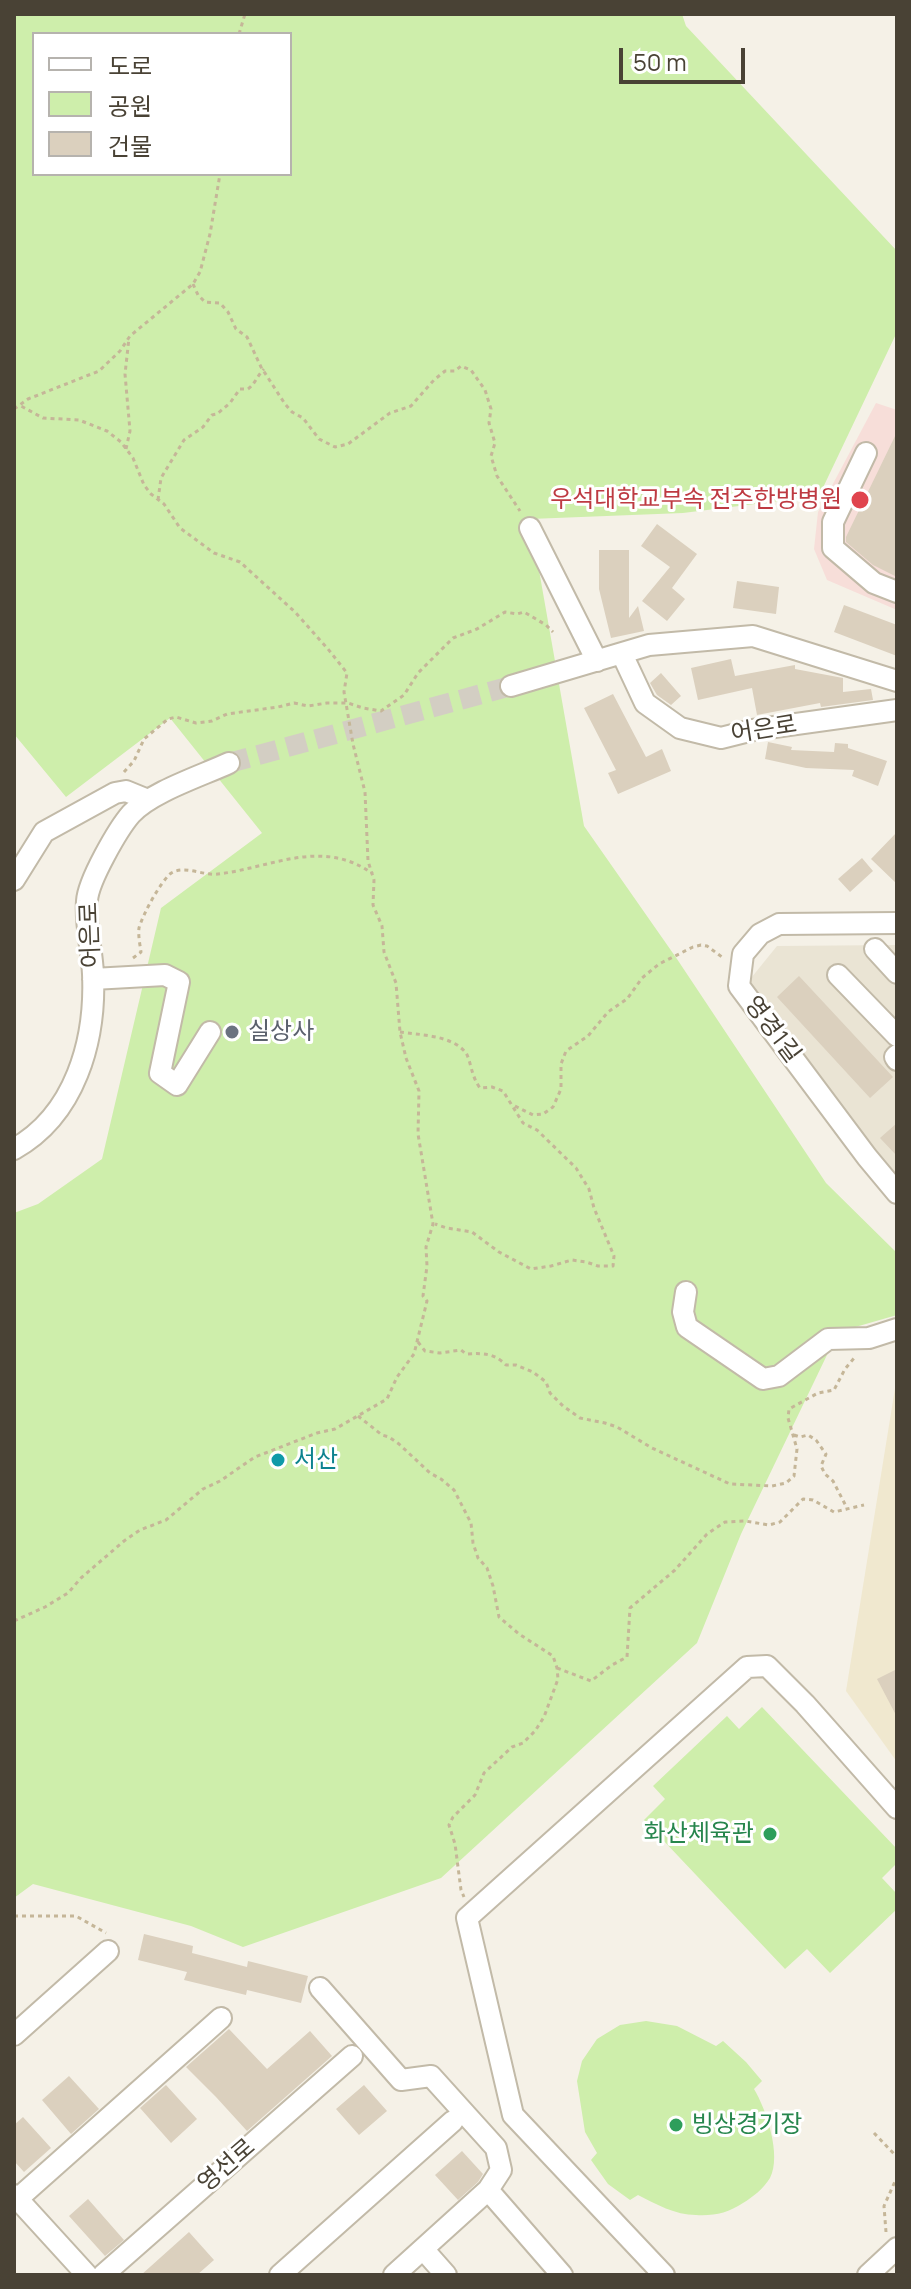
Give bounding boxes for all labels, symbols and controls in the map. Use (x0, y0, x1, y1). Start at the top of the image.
legend (32, 32, 292, 176)
scale bar (623, 32, 749, 82)
text: 50 m (633, 45, 687, 78)
text: 도로 (108, 49, 152, 82)
text: 공원 (108, 89, 152, 122)
text: 건물 (108, 129, 152, 162)
place label: 우석대학교부속 전주한방병원 (550, 486, 842, 514)
marker: 우석대학교부속 전주한방병원 (849, 489, 871, 511)
street label: 어은로 (729, 711, 799, 749)
street label: 어은로 (75, 901, 107, 969)
street label: 영경1길 (738, 991, 806, 1069)
place label: 실상사 (248, 1018, 314, 1046)
marker: 실상사 (223, 1023, 241, 1041)
place label: 서산 (294, 1446, 338, 1474)
marker: 서산 (269, 1451, 287, 1469)
place label: 화산체육관 (644, 1820, 754, 1848)
marker: 화산체육관 (761, 1825, 779, 1843)
place label: 빙상경기장 (692, 2111, 802, 2139)
marker: 빙상경기장 (667, 2116, 685, 2134)
street label: 영선로 (193, 2133, 261, 2199)

